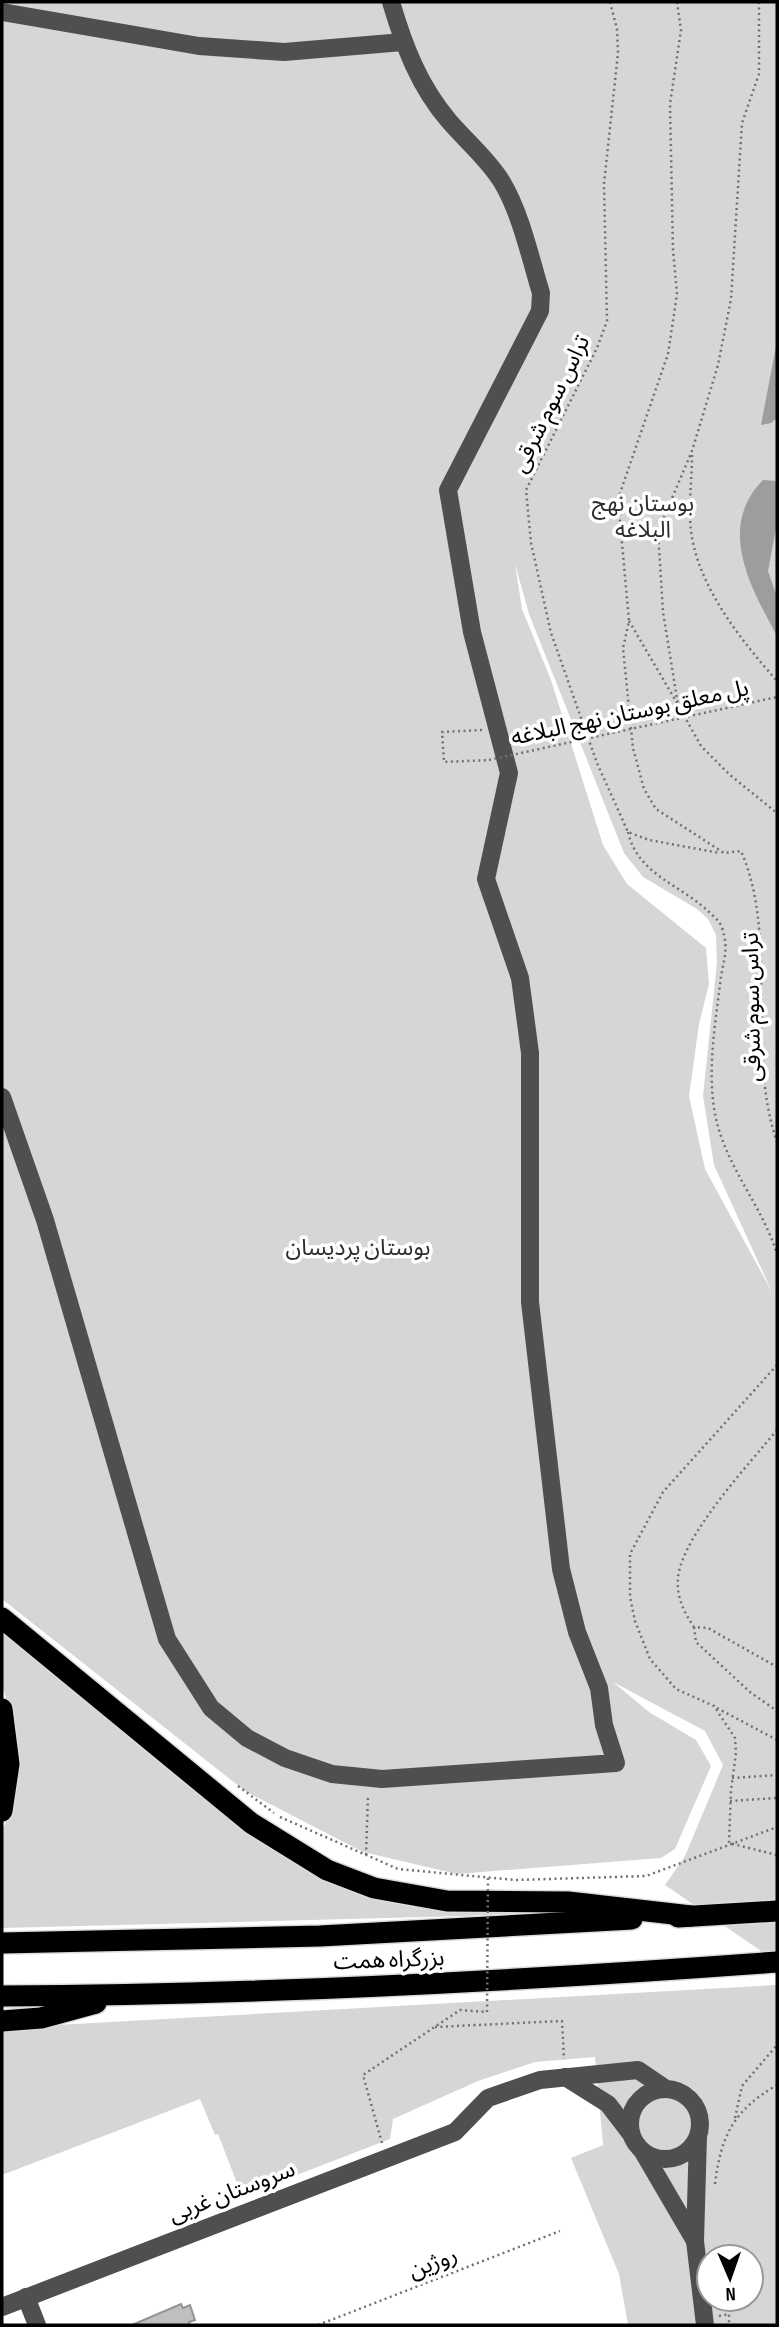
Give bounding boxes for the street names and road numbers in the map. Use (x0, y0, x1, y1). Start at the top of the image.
street label: تراس سوم شرقی (506, 330, 599, 479)
street label: پل معلق بوستان نهج البلاغه (508, 674, 752, 754)
street label: تراس سوم شرقی (737, 932, 770, 1082)
street label: بزرگراه همت (333, 1944, 445, 1976)
street label: سروستان غربی (165, 2155, 299, 2229)
street label: روژین (405, 2241, 461, 2285)

